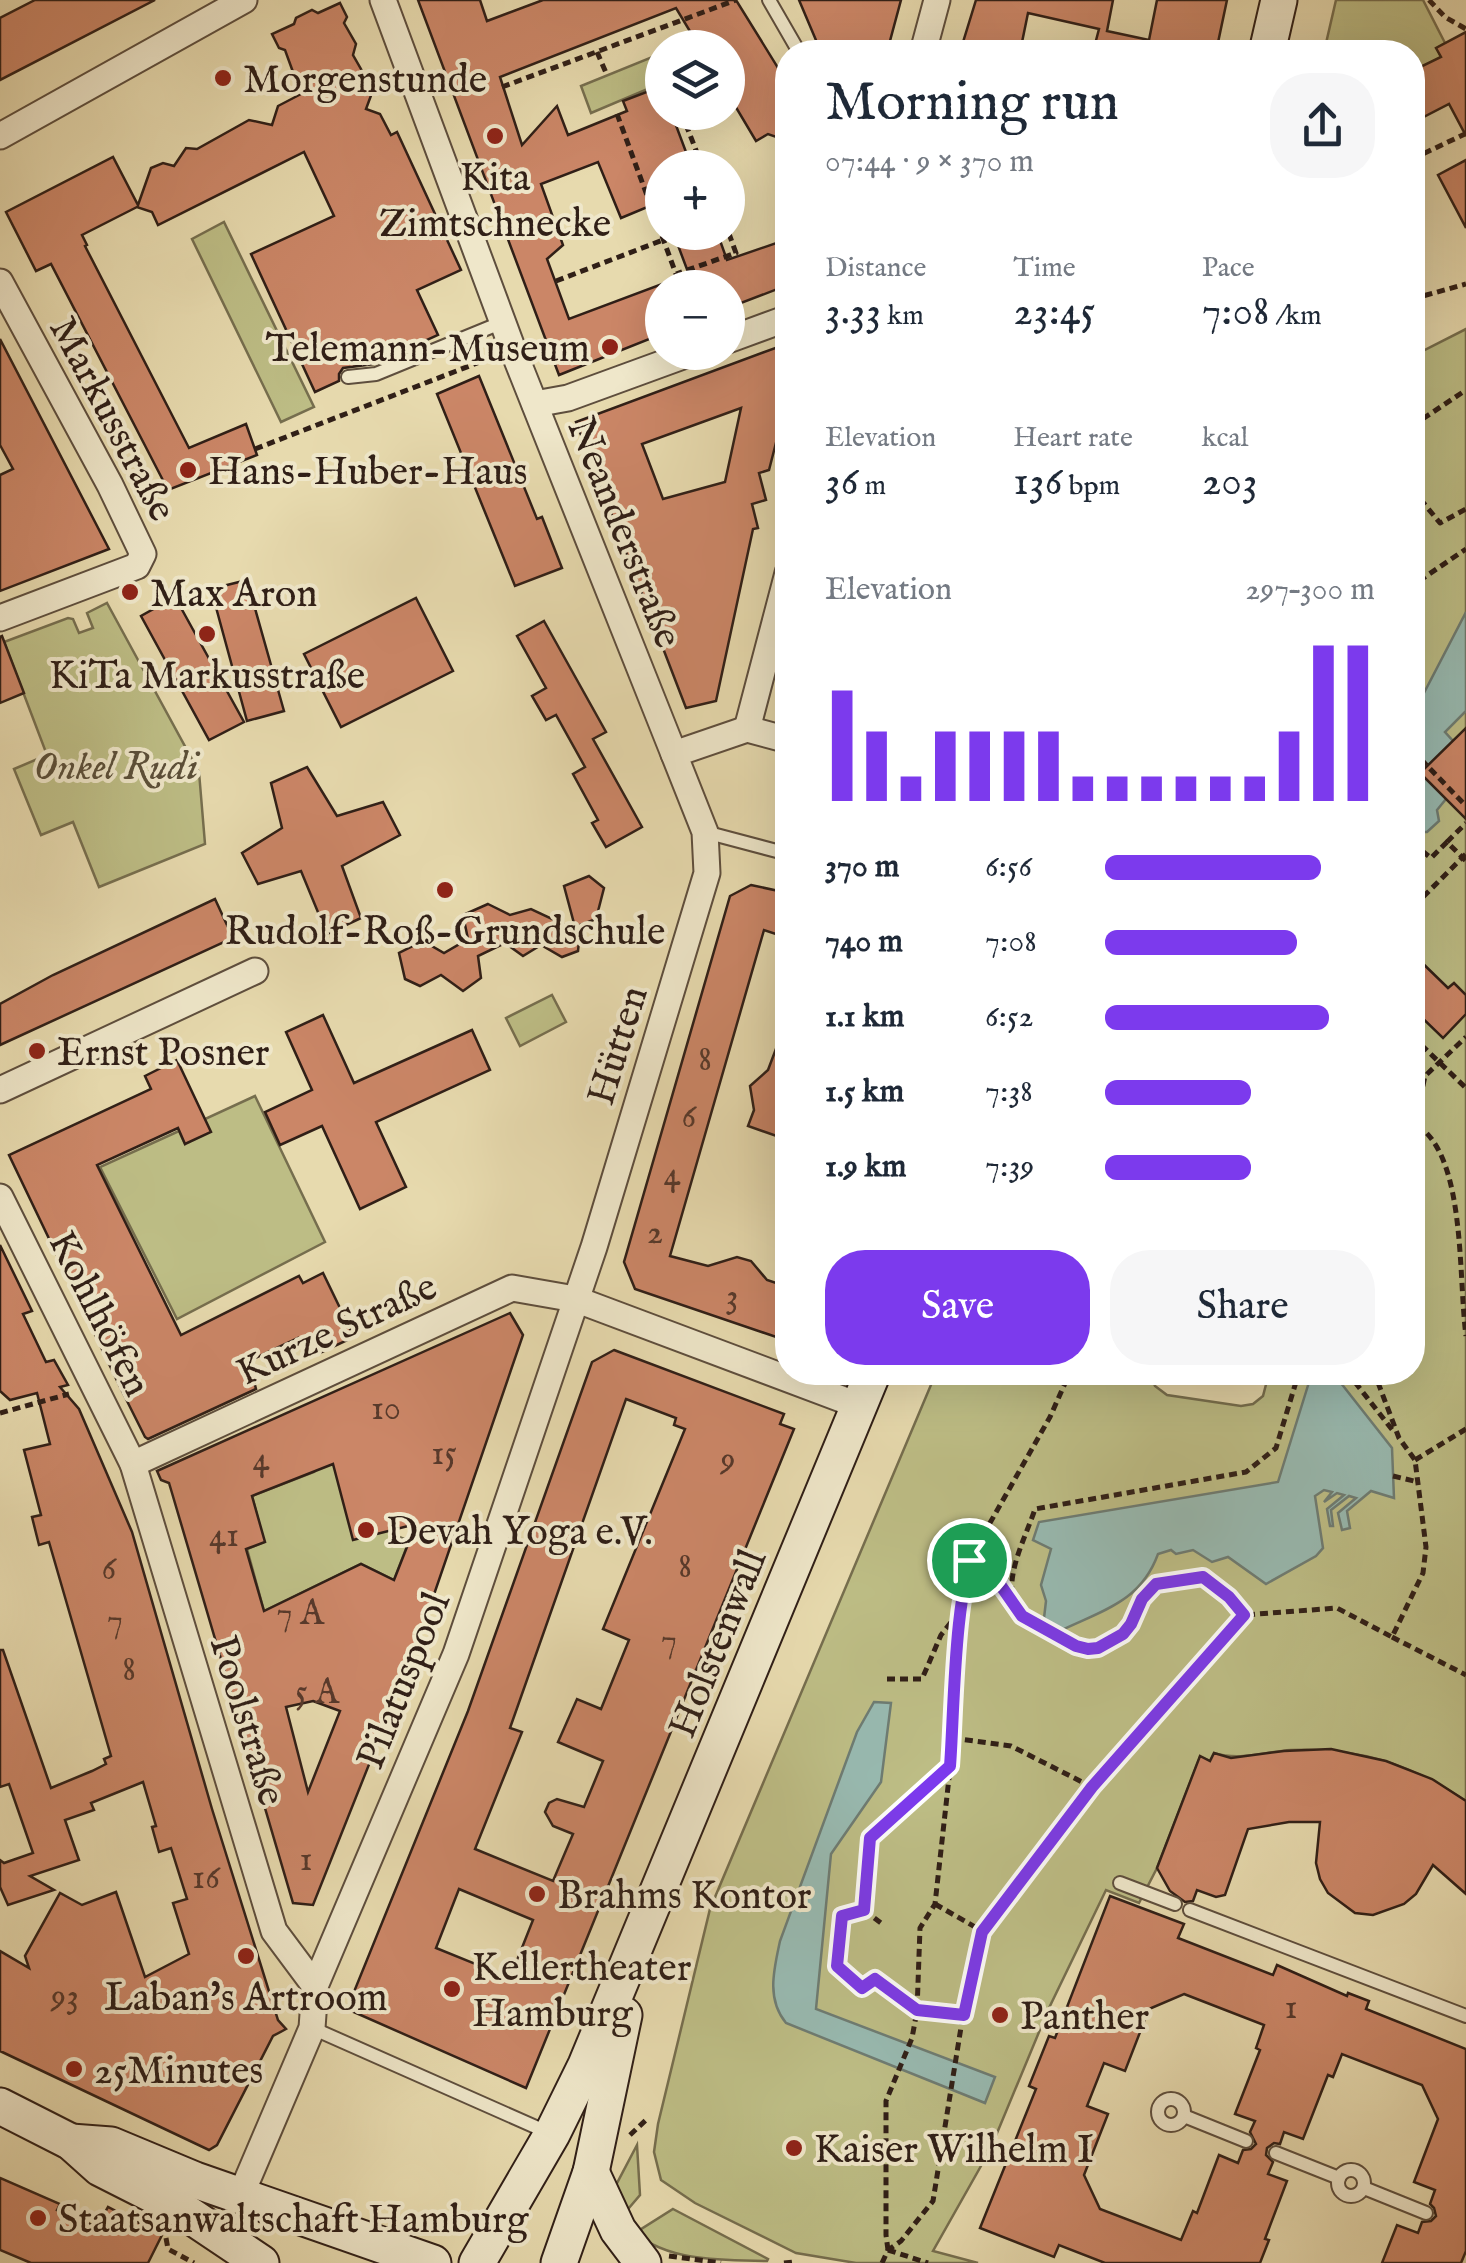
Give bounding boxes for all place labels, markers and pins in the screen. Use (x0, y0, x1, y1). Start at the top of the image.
place label: Morgenstunde (243, 56, 487, 107)
marker: Morgenstunde (212, 67, 234, 89)
marker: Kita Zimtschnecke (484, 125, 506, 147)
place label: Kita Zimtschnecke (379, 154, 611, 251)
place label: Telemann-Museum (266, 325, 590, 376)
marker: Telemann-Museum (599, 336, 621, 358)
place label: Hans-Huber-Haus (208, 448, 528, 499)
marker: Hans-Huber-Haus (177, 459, 199, 481)
place label: Max Aron (150, 570, 318, 621)
marker: Max Aron (119, 581, 141, 603)
marker: KiTa Markusstraße (196, 623, 218, 645)
place label: KiTa Markusstraße (49, 652, 365, 703)
marker: Rudolf-Roß-Grundschule (434, 879, 456, 901)
place label: Rudolf-Roß-Grundschule (225, 908, 665, 959)
place label: Ernst Posner (57, 1029, 270, 1080)
marker: Ernst Posner (26, 1040, 48, 1062)
place label: Devah Yoga e.V. (386, 1508, 653, 1559)
pin (927, 1518, 1012, 1603)
marker: Devah Yoga e.V. (355, 1519, 377, 1541)
place label: Brahms Kontor (557, 1872, 812, 1923)
marker: Brahms Kontor (526, 1883, 548, 1905)
place label: Kellertheater Hamburg (472, 1944, 692, 2041)
marker: Laban's Artroom (235, 1945, 257, 1967)
place label: Laban's Artroom (104, 1974, 388, 2025)
marker: Kellertheater Hamburg (441, 1978, 463, 2000)
place label: Panther (1020, 1993, 1150, 2044)
marker: Panther (989, 2004, 1011, 2026)
place label: 25Minutes (94, 2047, 263, 2098)
marker: 25Minutes (63, 2058, 85, 2080)
place label: Kaiser Wilhelm I (814, 2126, 1094, 2177)
marker: Kaiser Wilhelm I (783, 2137, 805, 2159)
place label: Staatsanwaltschaft Hamburg (58, 2196, 530, 2247)
marker: Staatsanwaltschaft Hamburg (27, 2207, 49, 2229)

